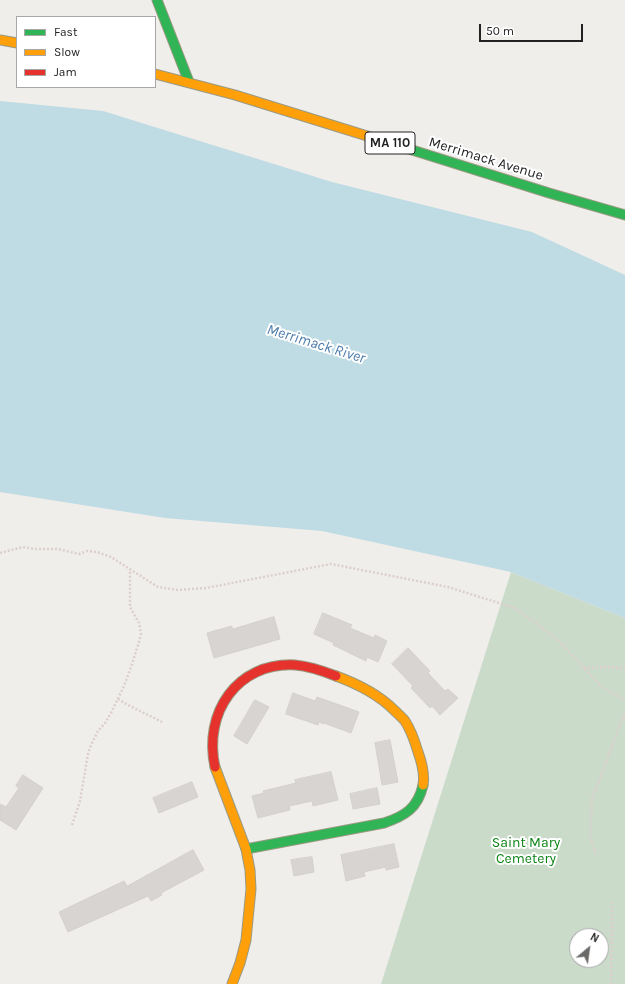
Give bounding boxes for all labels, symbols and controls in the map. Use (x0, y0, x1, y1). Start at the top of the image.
legend (16, 16, 156, 88)
scale bar (481, 16, 585, 42)
text: 50 m (486, 24, 514, 38)
text: Fast (54, 25, 77, 39)
text: Slow (54, 45, 80, 59)
text: Jam (54, 65, 77, 79)
road number: MA 110 (365, 132, 415, 154)
street label: Merrimack Avenue (427, 134, 545, 184)
water label: Merrimack River (265, 321, 367, 367)
park label: Saint Mary Cemetery (492, 835, 560, 868)
north arrow (569, 928, 609, 968)
text: N (588, 930, 601, 946)

